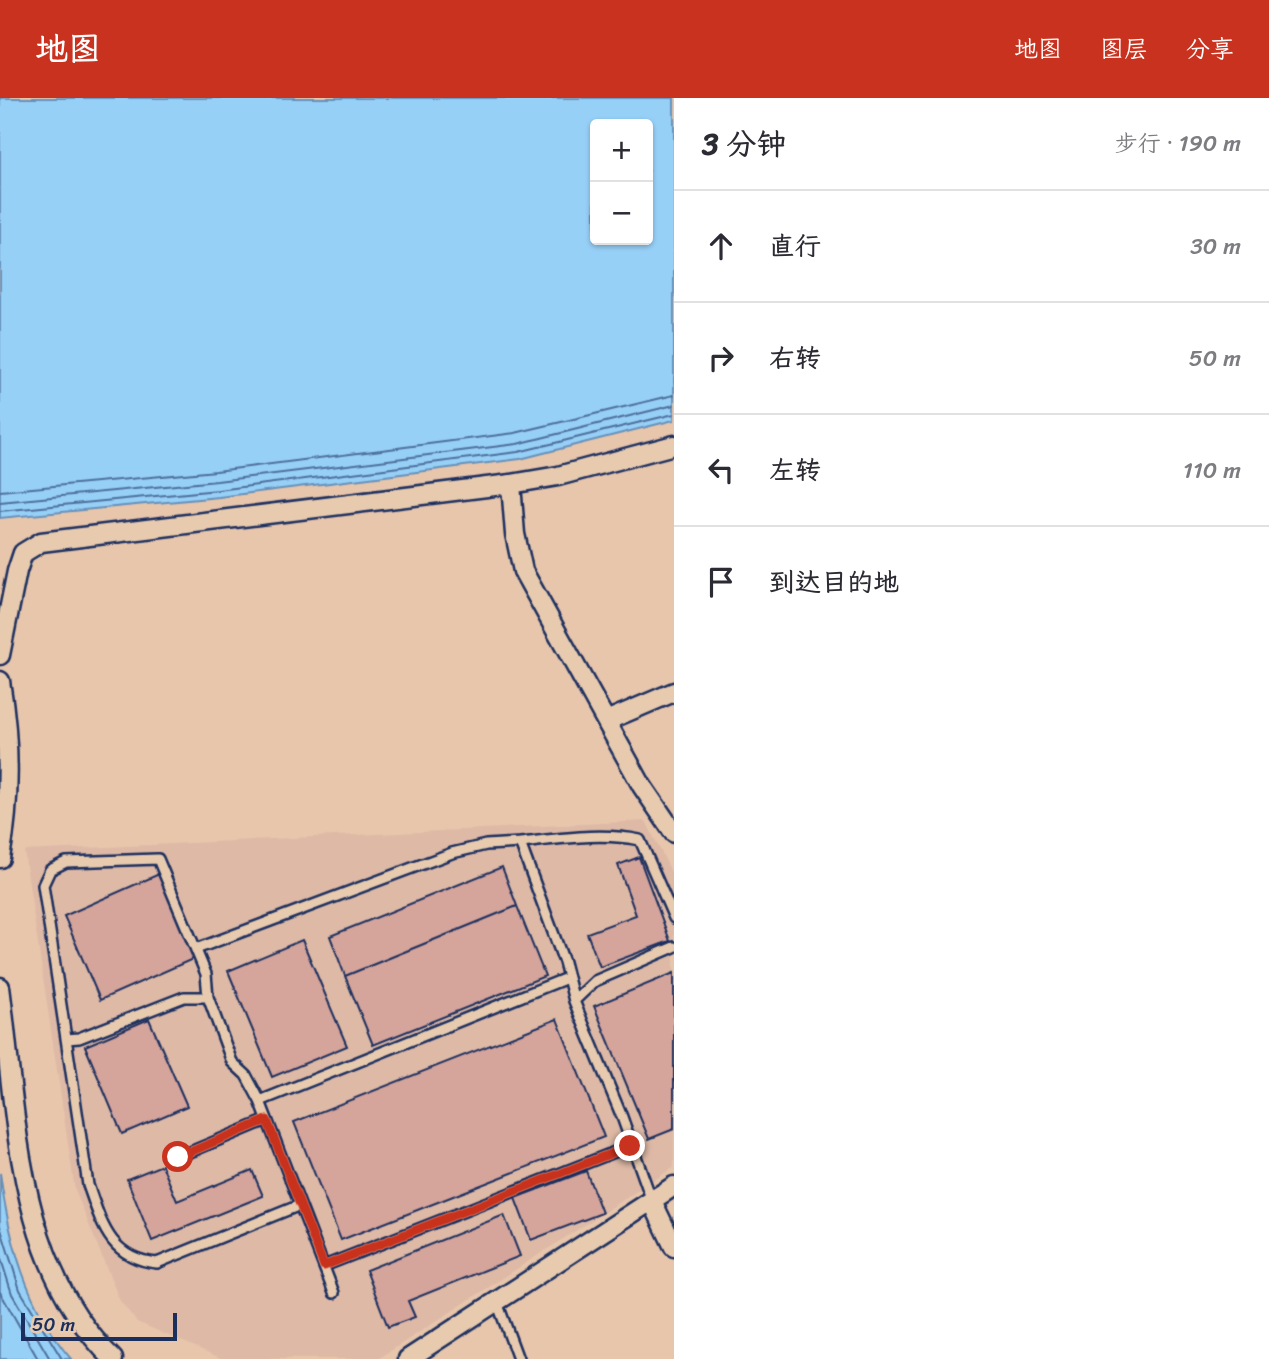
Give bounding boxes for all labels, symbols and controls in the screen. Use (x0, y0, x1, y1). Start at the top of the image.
text: 地图 (35, 20, 101, 78)
text: 地图 (1014, 28, 1062, 70)
text: 图层 (1100, 28, 1148, 70)
text: 分享 (1186, 28, 1234, 70)
text: 3 分钟 (702, 117, 786, 171)
map controls (590, 119, 653, 245)
button: + (590, 119, 653, 182)
text: 步行 · 190 m (1115, 123, 1241, 164)
button: − (590, 182, 653, 245)
text: 直行 (769, 223, 821, 269)
text: 30 m (1190, 226, 1241, 267)
icon: ahead (702, 227, 740, 265)
text: 右转 (769, 335, 821, 381)
text: 50 m (1189, 338, 1241, 379)
icon: right (702, 339, 740, 377)
text: 左转 (769, 447, 821, 493)
text: 110 m (1183, 450, 1241, 491)
icon: left (702, 451, 740, 489)
text: 到达目的地 (769, 559, 899, 605)
icon: arrive (702, 563, 740, 601)
route end (614, 1130, 645, 1161)
route start (162, 1141, 193, 1172)
text: 50 m (32, 1308, 75, 1341)
scale bar (21, 1310, 177, 1342)

